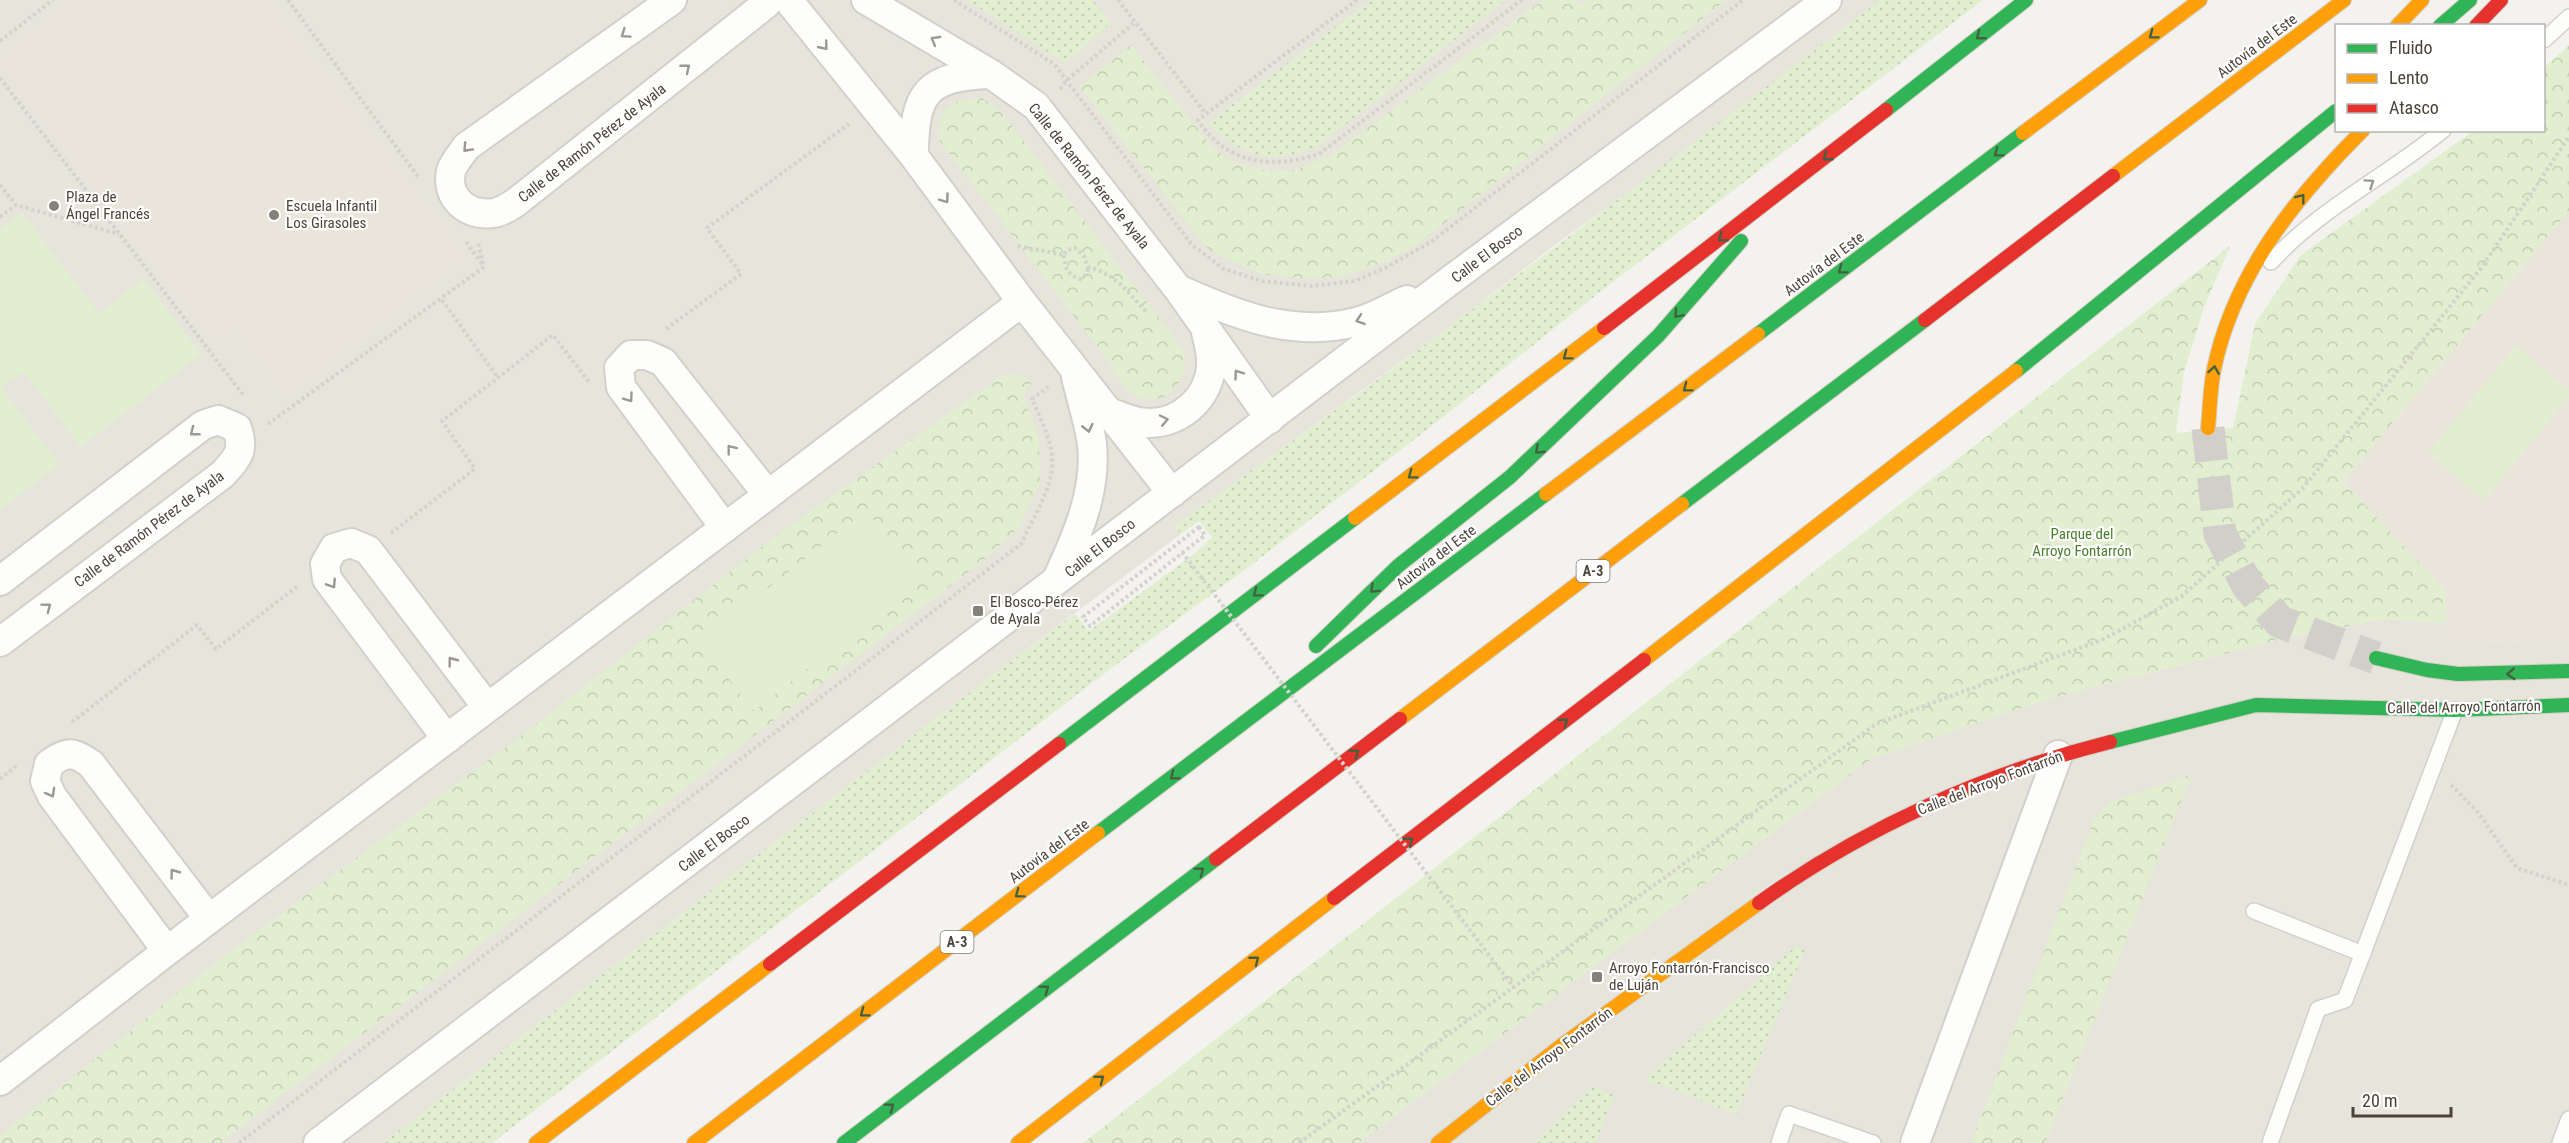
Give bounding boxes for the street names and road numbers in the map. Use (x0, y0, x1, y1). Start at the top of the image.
street label: Autovía del Este (2214, 10, 2300, 82)
street label: Calle de Ramón Pérez de Ayala (515, 80, 669, 206)
street label: Calle de Ramón Pérez de Ayala (1025, 99, 1153, 253)
street label: Calle El Bosco (1448, 221, 1526, 287)
street label: Autovía del Este (1781, 228, 1867, 300)
street label: Calle de Ramón Pérez de Ayala (71, 467, 227, 591)
street label: Calle El Bosco (1061, 515, 1139, 581)
street label: Autovía del Este (1393, 521, 1479, 593)
road number: A-3 (1576, 560, 1610, 582)
street label: Calle del Arroyo Fontarrón (2387, 697, 2541, 717)
street label: Calle del Arroyo Fontarrón (1915, 747, 2065, 819)
street label: Calle El Bosco (675, 810, 753, 876)
street label: Autovía del Este (1006, 815, 1092, 887)
road number: A-3 (940, 931, 974, 953)
street label: Calle del Arroyo Fontarrón (1482, 1004, 1616, 1110)

